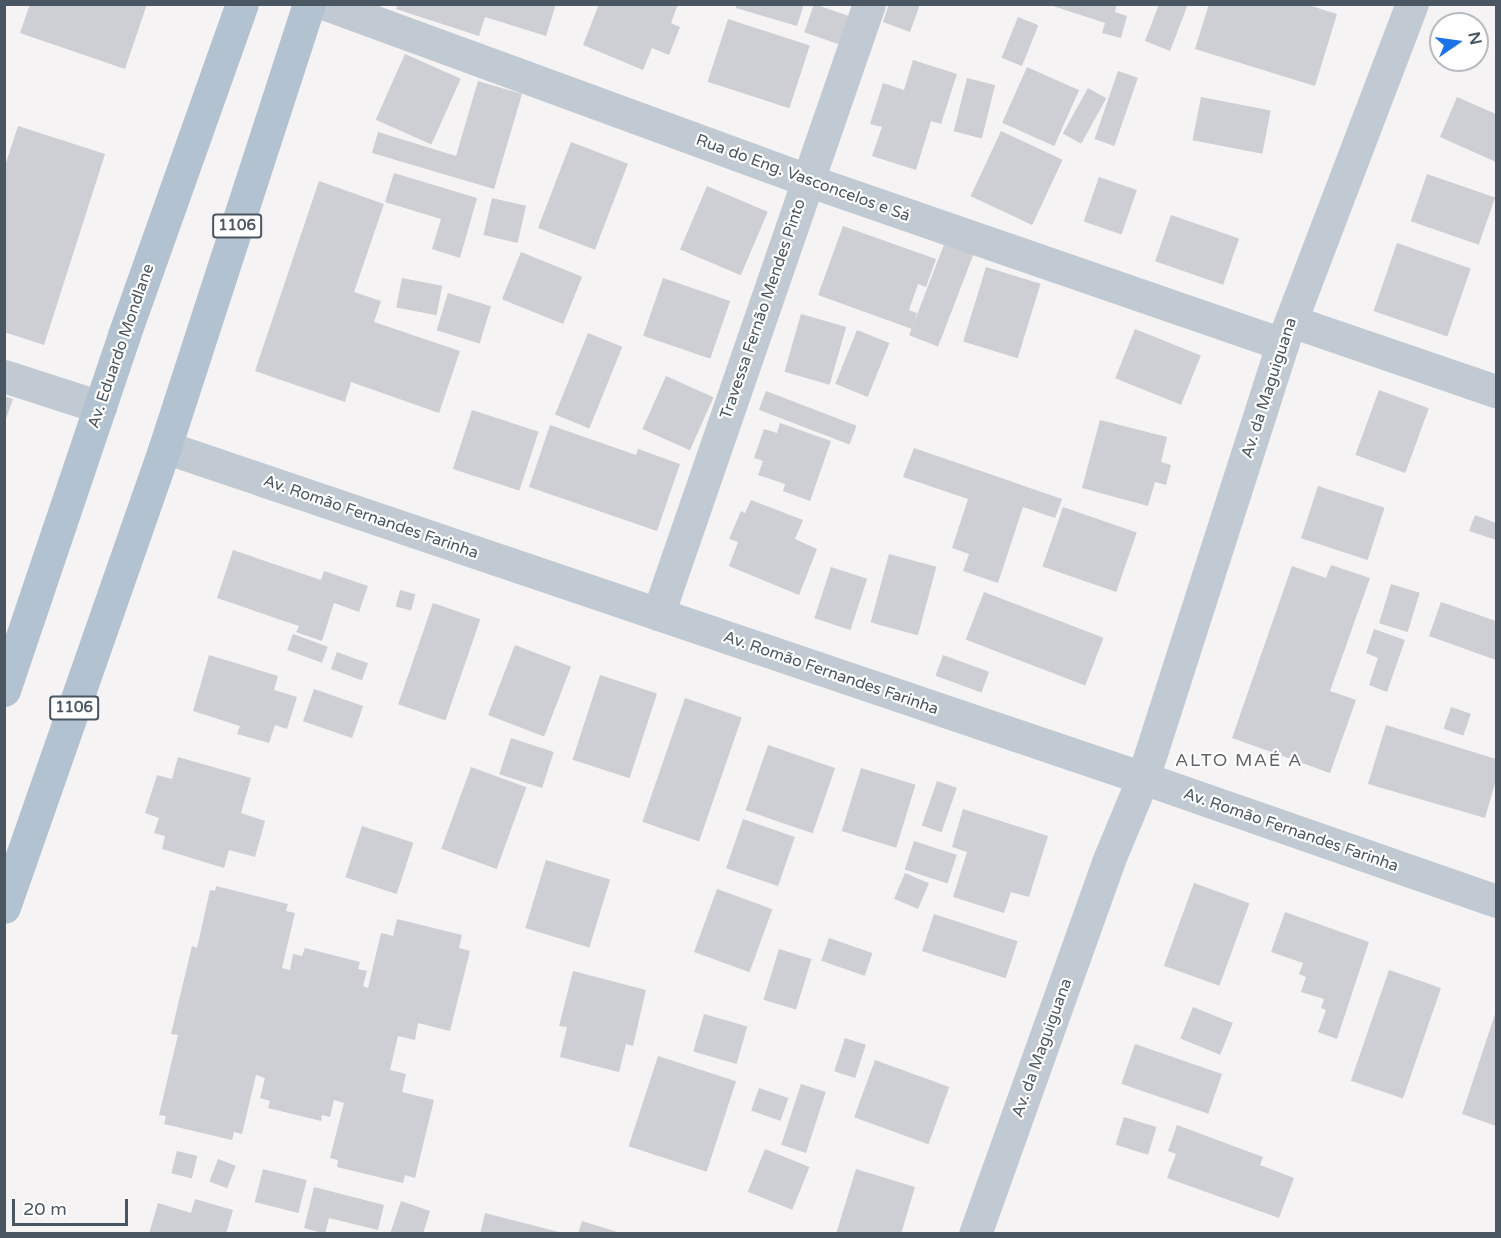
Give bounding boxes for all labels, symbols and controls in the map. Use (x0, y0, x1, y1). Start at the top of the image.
north arrow (1429, 12, 1489, 72)
text: N (1463, 30, 1486, 47)
street label: Rua do Eng. Vasconcelos e Sá (693, 130, 913, 226)
street label: Travessa Fernão Mendes Pinto (716, 196, 810, 422)
road number: 1106 (212, 214, 262, 238)
street label: Av. Eduardo Mondlane (84, 261, 158, 431)
street label: Av. da Maguiguana (1237, 315, 1301, 461)
street label: Av. Romão Fernandes Farinha (261, 471, 481, 563)
street label: Av. Romão Fernandes Farinha (721, 627, 941, 719)
road number: 1106 (48, 696, 100, 720)
district label: ALTO MAÉ A (1175, 749, 1303, 771)
street label: Av. Romão Fernandes Farinha (1181, 784, 1401, 876)
street label: Av. da Maguiguana (1008, 976, 1076, 1120)
scale bar (15, 1187, 130, 1225)
text: 20 m (23, 1198, 67, 1220)

